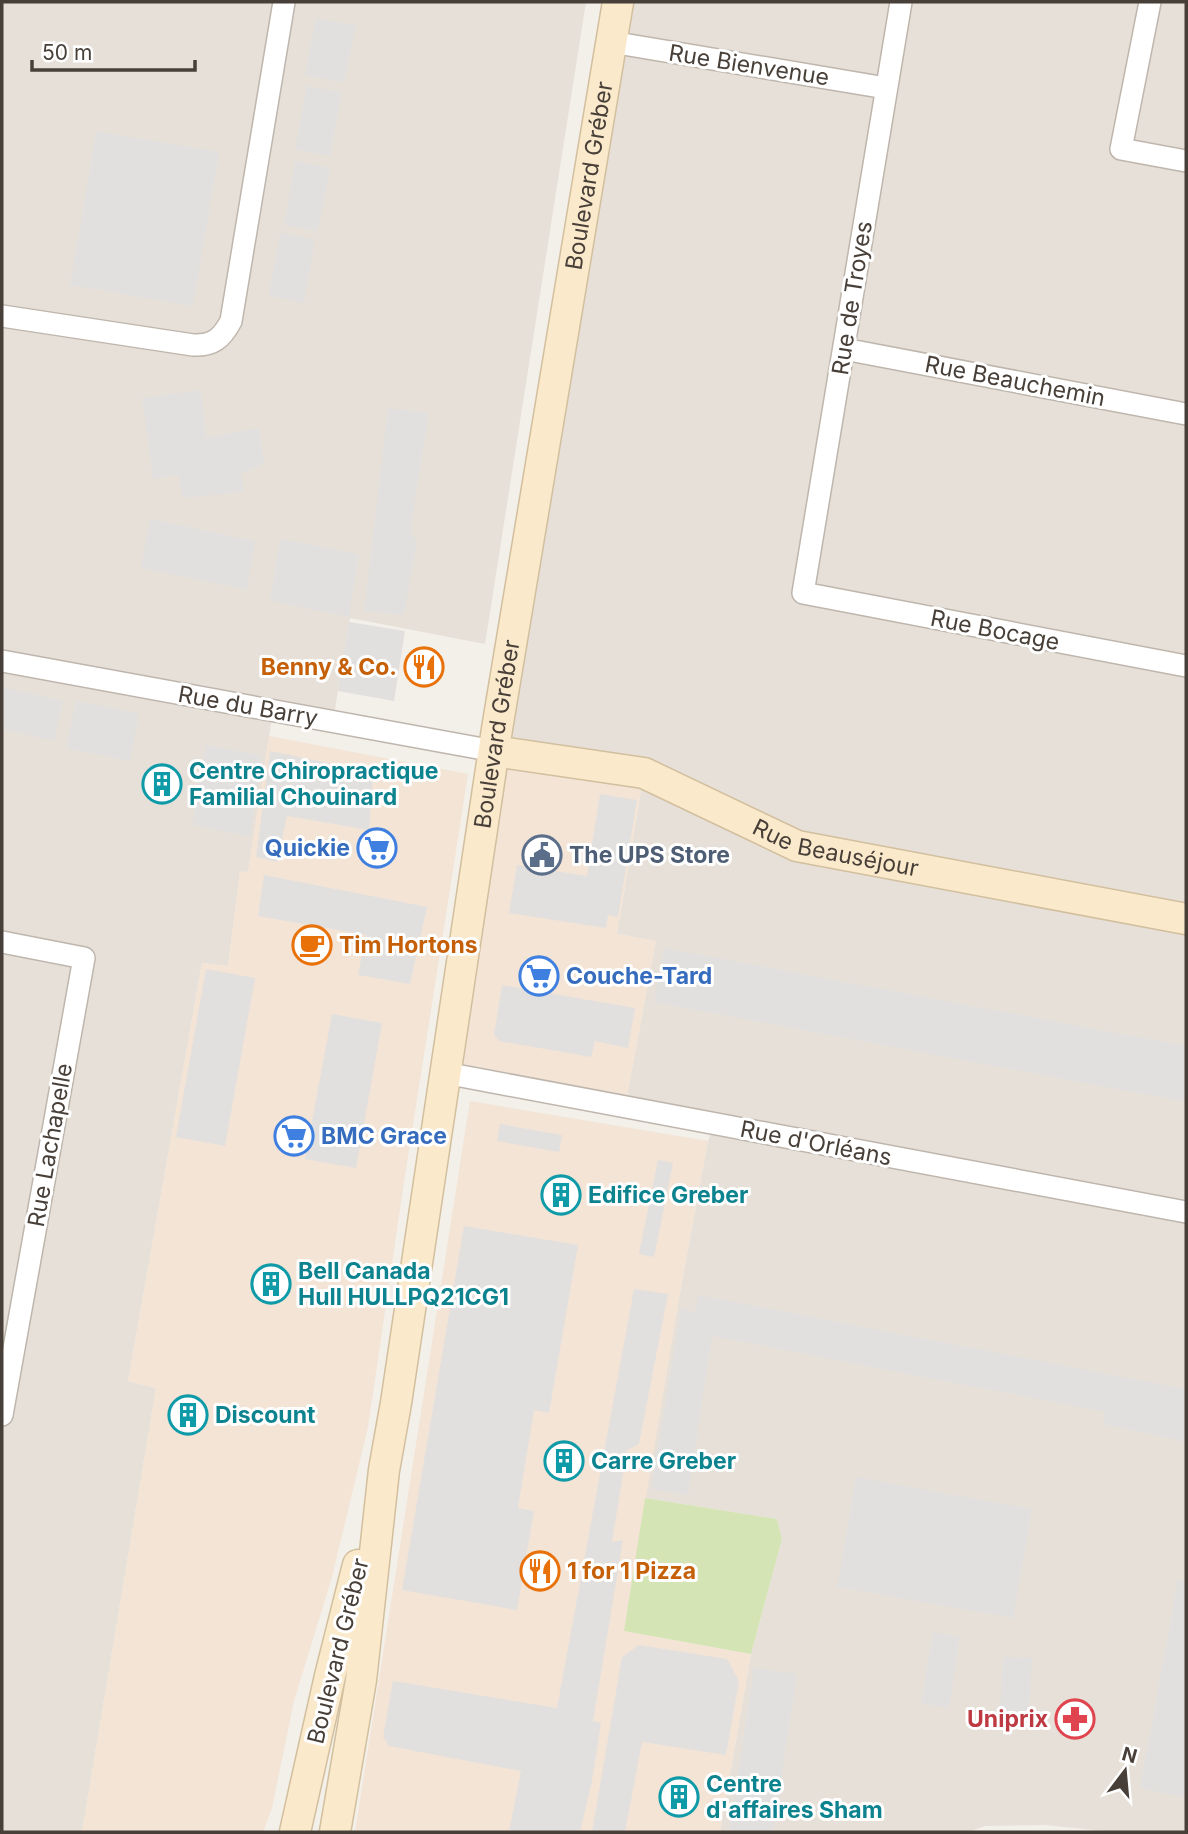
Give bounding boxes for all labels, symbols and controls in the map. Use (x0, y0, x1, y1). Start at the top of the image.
scale bar (32, 28, 194, 72)
street label: Rue Bienvenue (667, 38, 831, 92)
text: 50 m (42, 40, 92, 65)
street label: Boulevard Gréber (560, 79, 619, 272)
street label: Rue de Troyes (826, 219, 878, 377)
street label: Rue Beauchemin (923, 350, 1107, 412)
street label: Rue Bocage (928, 604, 1062, 656)
street label: Boulevard Gréber (468, 637, 526, 830)
restaurant icon: Benny & Co. (403, 646, 445, 688)
place label: Benny & Co. (261, 653, 397, 681)
street label: Rue du Barry (176, 680, 320, 732)
place label: Centre Chiropractique Familial Chouinard (189, 757, 439, 811)
building icon: Centre Chiropractique Familial Chouinard (141, 763, 183, 805)
street label: Rue Beauséjour (748, 813, 921, 883)
supermarket icon: Quickie (356, 827, 398, 869)
place label: Quickie (265, 834, 350, 862)
public building icon: The UPS Store (521, 834, 563, 876)
place label: The UPS Store (569, 841, 730, 869)
cafe icon: Tim Hortons (291, 924, 333, 966)
place label: Tim Hortons (339, 931, 478, 959)
supermarket icon: Couche-Tard (518, 955, 560, 997)
place label: Couche-Tard (566, 962, 712, 990)
street label: Rue Lachapelle (22, 1061, 78, 1229)
supermarket icon: BMC Grace (273, 1115, 315, 1157)
street label: Rue d'Orléans (738, 1115, 894, 1171)
place label: BMC Grace (321, 1122, 447, 1150)
building icon: Edifice Greber (540, 1174, 582, 1216)
place label: Edifice Greber (588, 1181, 748, 1209)
place label: Bell Canada Hull HULLPQ21CG1 (298, 1257, 509, 1311)
building icon: Bell Canada Hull HULLPQ21CG1 (250, 1263, 292, 1305)
building icon: Discount (167, 1394, 209, 1436)
place label: Discount (215, 1401, 316, 1429)
building icon: Carre Greber (543, 1440, 585, 1482)
place label: Carre Greber (591, 1447, 736, 1475)
restaurant icon: 1 for 1 Pizza (519, 1550, 561, 1592)
street label: Boulevard Gréber (301, 1555, 375, 1747)
place label: 1 for 1 Pizza (567, 1557, 696, 1585)
pharmacy icon: Uniprix (1054, 1698, 1096, 1740)
place label: Uniprix (967, 1705, 1048, 1733)
north arrow (1090, 1736, 1160, 1806)
text: N (1119, 1742, 1140, 1768)
place label: Centre d'affaires Sham (706, 1770, 883, 1824)
building icon: Centre d'affaires Sham (658, 1776, 700, 1818)

